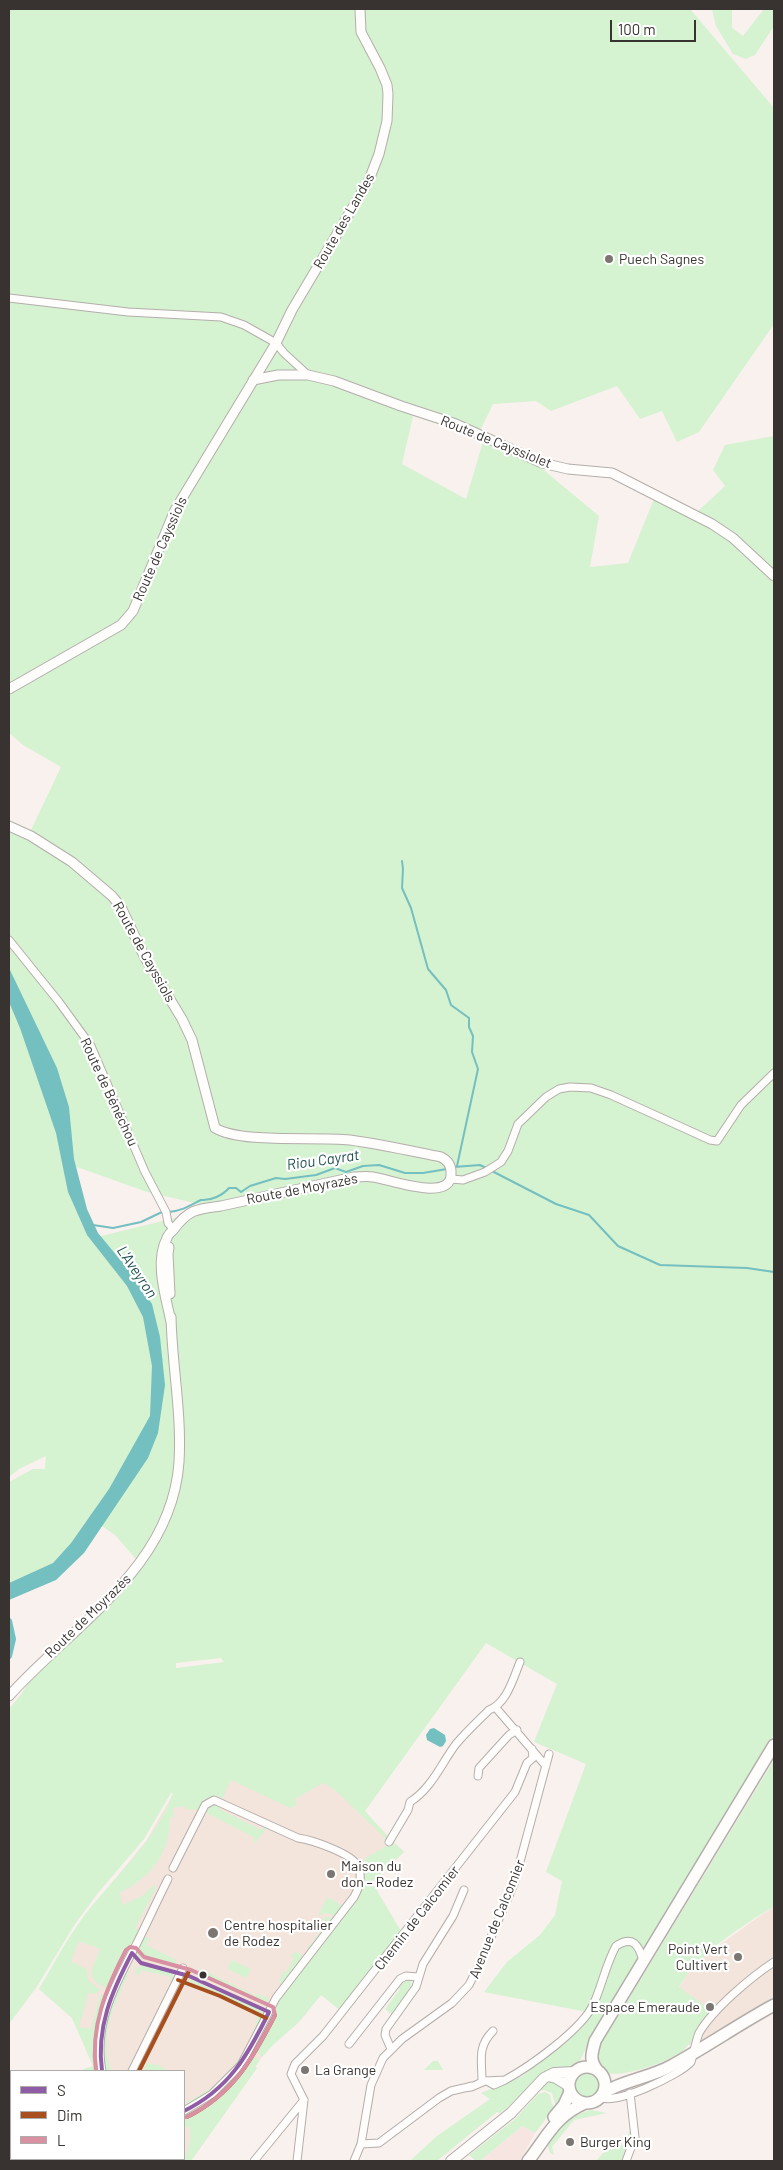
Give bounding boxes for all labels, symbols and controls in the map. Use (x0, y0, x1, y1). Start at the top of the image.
scale bar (613, 10, 699, 42)
text: 100 m (618, 20, 656, 38)
street label: Route des Landes (310, 170, 378, 272)
place label: Puech Sagnes (619, 251, 704, 267)
marker: Puech Sagnes (603, 253, 615, 265)
street label: Route de Cayssiolet (438, 412, 554, 472)
street label: Route de Cayssiols (129, 494, 191, 604)
street label: Route de Cayssiols (109, 899, 179, 1005)
street label: Route de Bénéchou (77, 1035, 141, 1149)
water label: Riou Cayrat (286, 1146, 360, 1174)
street label: Route de Moyrazès (245, 1170, 359, 1208)
water label: L'Aveyron (113, 1243, 161, 1301)
street label: Route de Moyrazès (42, 1571, 134, 1661)
street label: Avenue de Calcomier (466, 1857, 528, 1981)
place label: Maison du don – Rodez (341, 1858, 413, 1890)
street label: Chemin de Calcomier (371, 1862, 463, 1974)
marker: Maison du don – Rodez (325, 1868, 337, 1880)
place label: Centre hospitalier de Rodez (224, 1917, 333, 1950)
marker: Centre hospitalier de Rodez (206, 1926, 220, 1940)
place label: Point Vert Cultivert (668, 1941, 728, 1974)
marker: Point Vert Cultivert (732, 1951, 744, 1963)
unlabelled marker (198, 1970, 208, 1980)
place label: Espace Emeraude (590, 1999, 700, 2015)
marker: Espace Emeraude (704, 2001, 716, 2013)
place label: La Grange (315, 2062, 376, 2078)
marker: La Grange (299, 2064, 311, 2076)
legend (10, 2070, 185, 2160)
text: S (57, 2081, 66, 2099)
text: Dim (57, 2106, 83, 2124)
text: L (57, 2131, 66, 2149)
place label: Burger King (580, 2134, 651, 2150)
marker: Burger King (564, 2136, 576, 2148)

